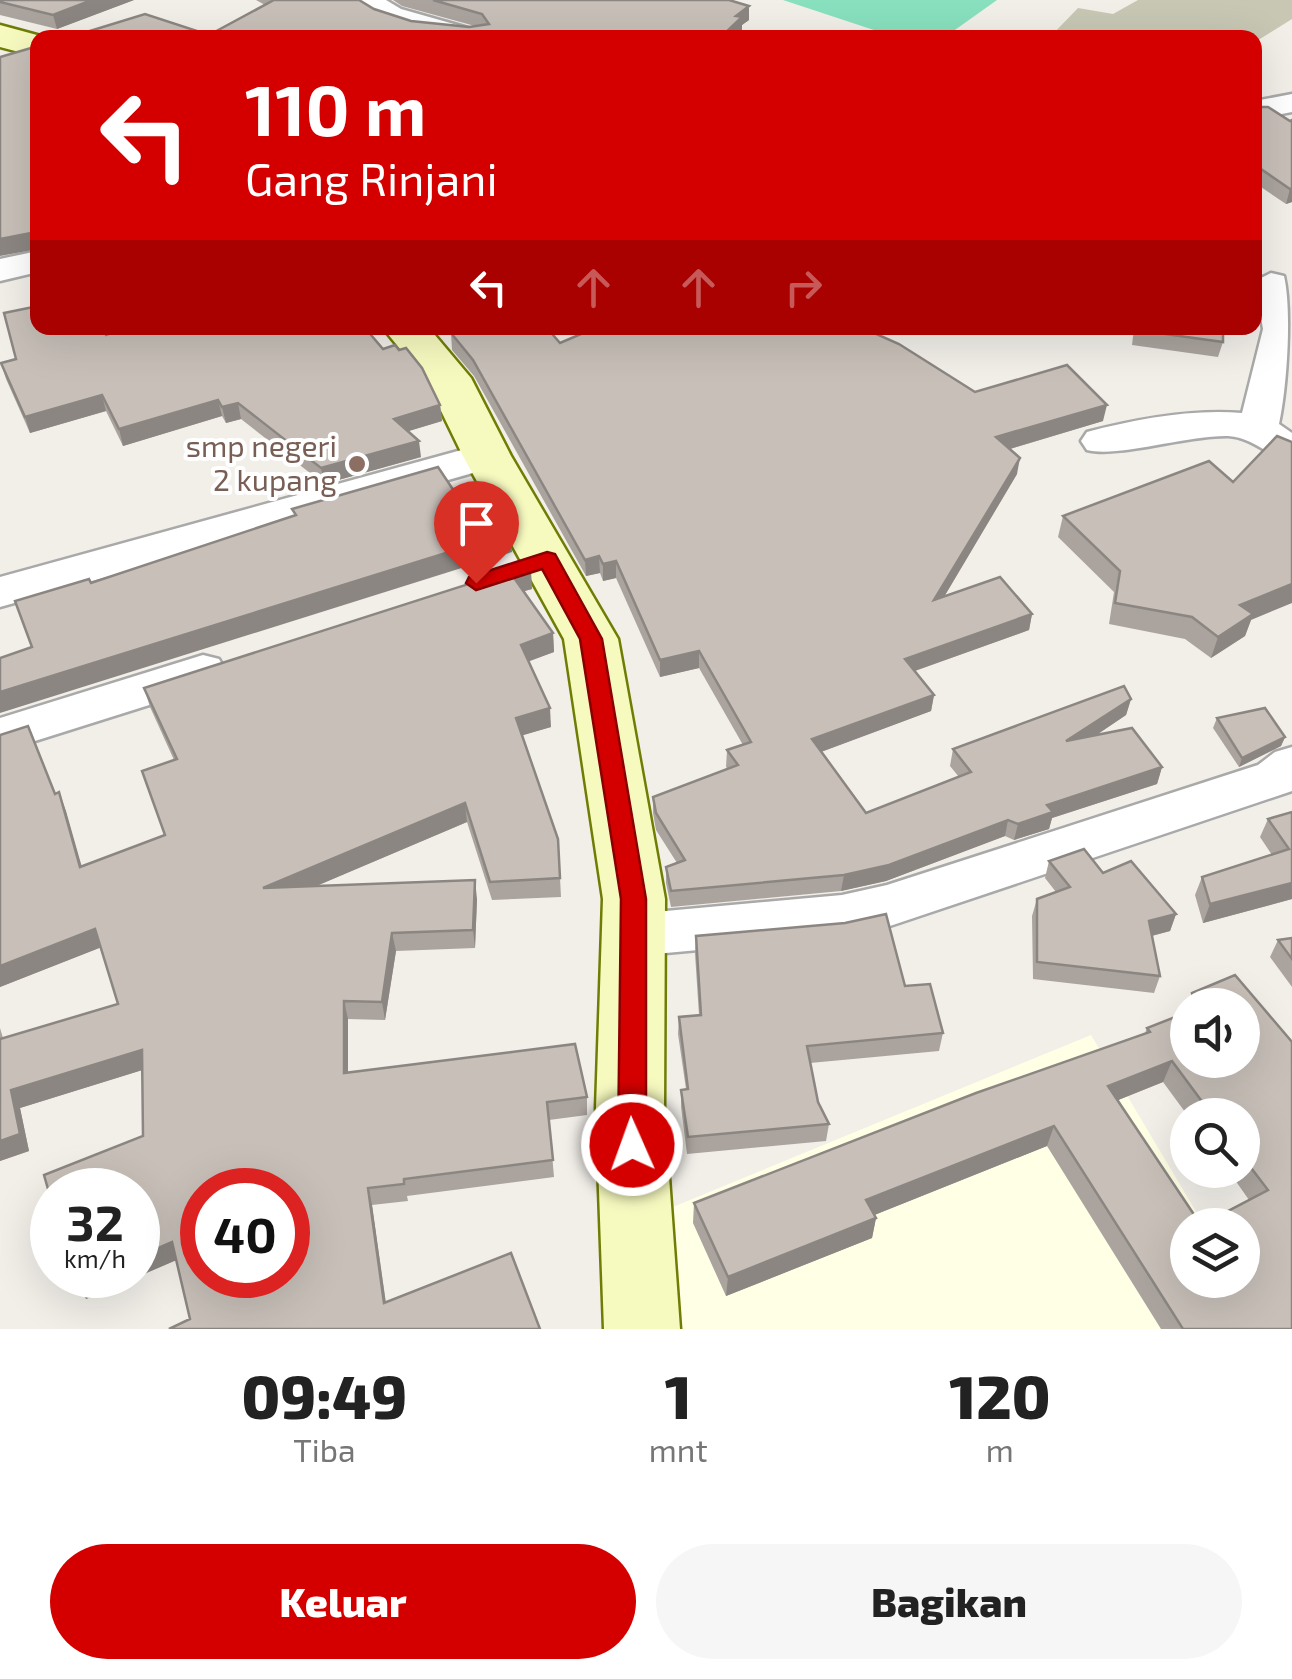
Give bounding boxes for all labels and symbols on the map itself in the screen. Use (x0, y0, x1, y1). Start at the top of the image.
place label: smp negeri 2 kupang (186, 427, 337, 497)
marker: smp negeri 2 kupang (346, 453, 368, 475)
pin (434, 481, 519, 584)
position arrow (580, 1093, 684, 1197)
speed limit sign: 40 (180, 1168, 310, 1298)

